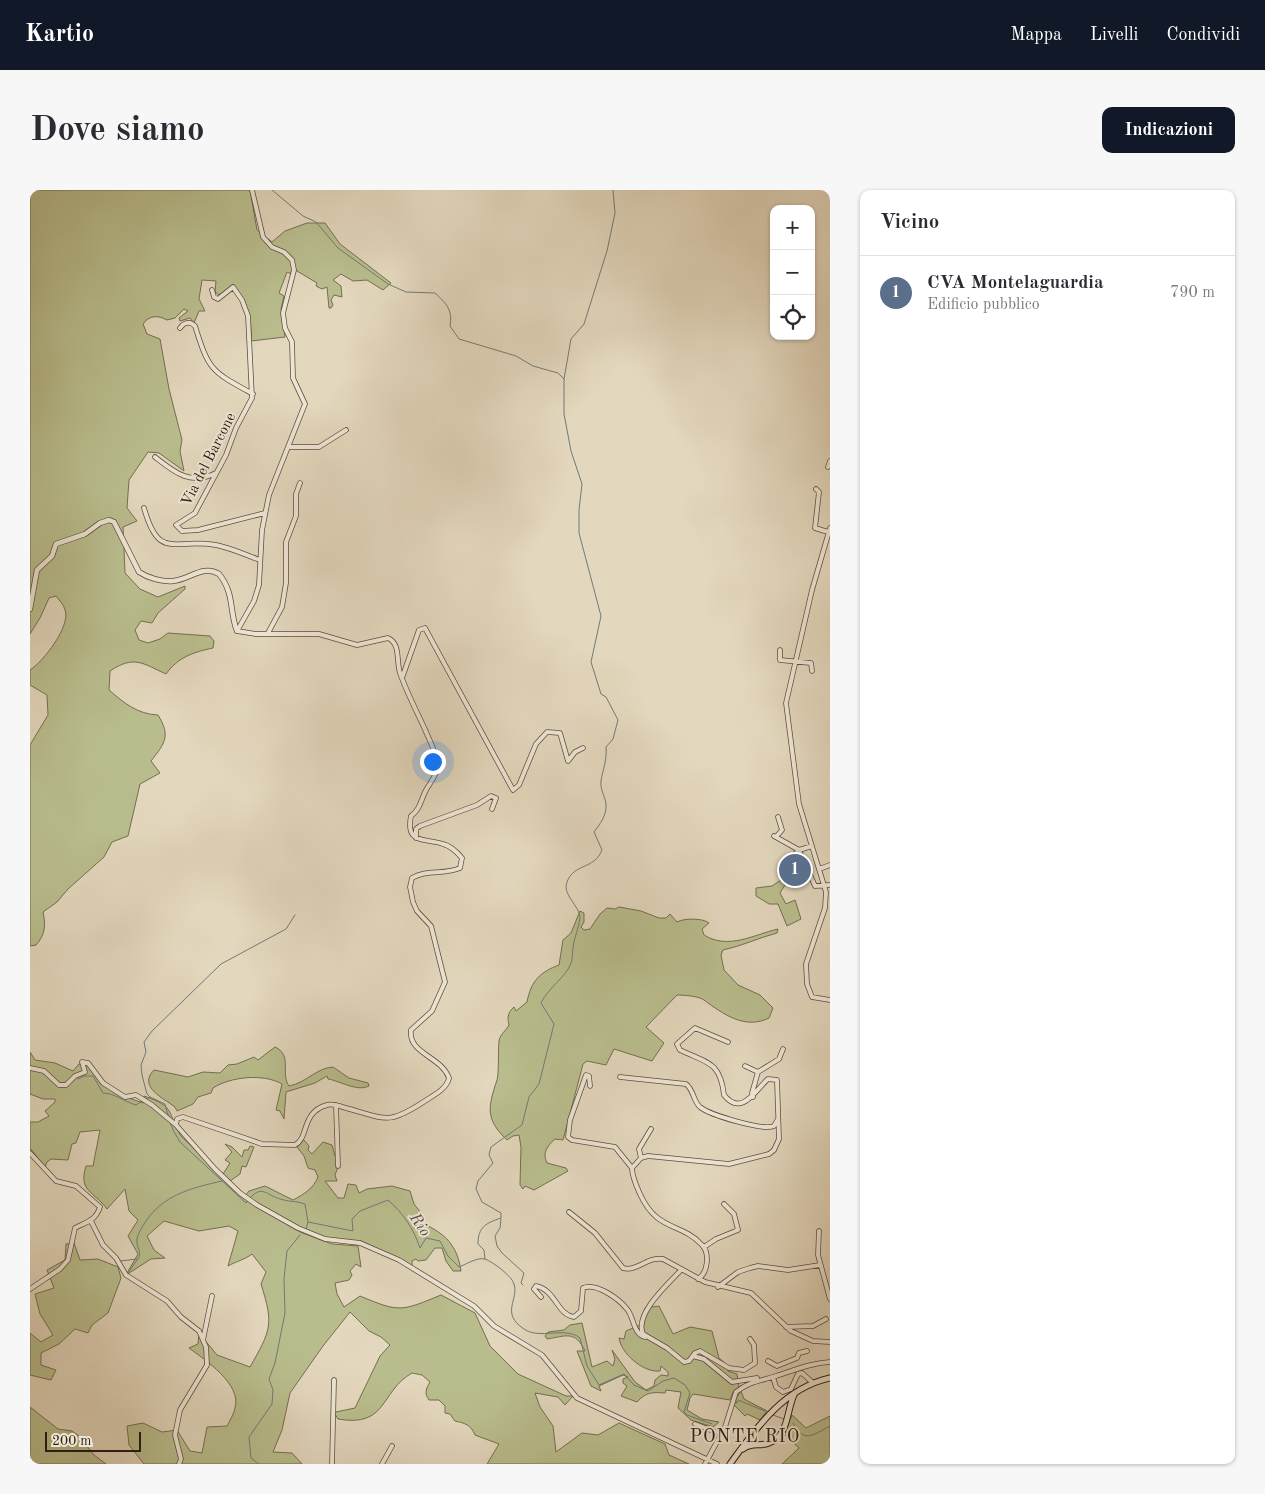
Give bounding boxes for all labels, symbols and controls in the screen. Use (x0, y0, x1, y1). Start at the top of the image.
text: Kartio (25, 23, 94, 47)
text: Mappa (1010, 26, 1062, 44)
text: Livelli (1090, 26, 1138, 44)
text: Condividi (1166, 26, 1240, 44)
button: Indicazioni (1102, 107, 1235, 153)
text: Dove siamo (30, 113, 205, 148)
map controls (770, 205, 815, 340)
button: + (770, 205, 815, 250)
text: Vicino (880, 212, 939, 233)
button: − (770, 250, 815, 295)
text: CVA Montelaguardia (927, 274, 1104, 293)
text: 1 (891, 285, 901, 301)
text: 790 m (1170, 285, 1215, 301)
button: locate (770, 295, 815, 340)
text: Edificio pubblico (927, 297, 1040, 313)
street label: Via del Barcone (179, 411, 239, 509)
your location (420, 749, 446, 775)
pin: 1 (779, 851, 811, 889)
water label: Rio (405, 1210, 433, 1240)
district label: PONTE RIO (690, 1428, 800, 1446)
scale bar (45, 1429, 141, 1452)
text: 200 m (52, 1434, 91, 1448)

